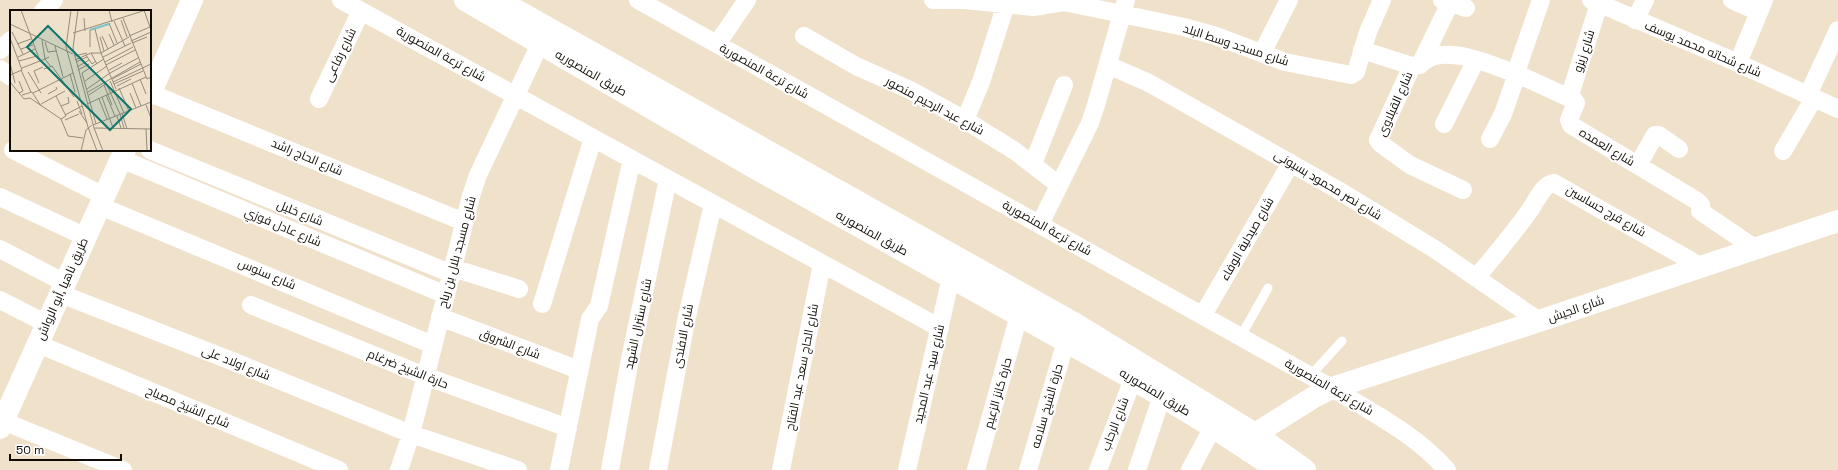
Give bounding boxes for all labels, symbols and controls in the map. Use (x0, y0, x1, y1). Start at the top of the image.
inset map (10, 10, 151, 151)
street label: شارع شحاته محمد يوسف (1642, 17, 1764, 81)
street label: شارع مسجد وسط البلد (1181, 20, 1291, 70)
street label: شارع ترعة المنصورية (393, 23, 489, 85)
street label: شارع رفاعى (320, 25, 360, 85)
street label: شارع زيزو (1570, 28, 1598, 74)
street label: شارع ترعة المنصورية (716, 40, 812, 102)
street label: طريق المنصوريه (552, 46, 630, 100)
street label: شارع القبلاوى (1374, 69, 1416, 139)
street label: شارع عبد الرحيم منصور (882, 73, 987, 139)
street label: شارع العمده (1576, 124, 1638, 170)
street label: شارع الحاج راشد (269, 135, 345, 179)
street label: شارع نصر محمود بسيونى (1271, 147, 1385, 223)
street label: شارع فرج حساسين (1563, 182, 1649, 240)
street label: شارع مسجد بلال بن رباح (434, 194, 480, 310)
street label: شارع صيدلية الوفاء (1217, 194, 1277, 284)
street label: شارع خليل (274, 196, 326, 230)
street label: شارع ترعة المنصورية (999, 197, 1095, 259)
street label: شارع عادل فوزي (241, 204, 324, 252)
street label: طريق المنصوريه (833, 207, 911, 259)
street label: طريق ناهيا ,أبو الرواش (32, 235, 92, 343)
street label: شارع سنوس (236, 255, 298, 293)
street label: شارع سنترال الشهد (621, 277, 655, 371)
street label: شارع الجيش (1546, 292, 1606, 326)
street label: شارع الافندى (669, 302, 697, 370)
street label: شارع الحاج سعد عبد الفتاح (782, 302, 822, 432)
street label: شارع سيد عبد المجيد (910, 323, 948, 425)
street label: شارع الشروق (478, 325, 543, 363)
street label: شارع اولاد على (199, 342, 273, 384)
street label: حارة الشيخ ضرغام (365, 346, 451, 392)
street label: شارع ترعة المنصورية (1282, 355, 1376, 419)
street label: حارة كانز الزعيم (980, 356, 1016, 430)
street label: حارة الشيخ سلامه (1027, 362, 1067, 450)
street label: طريق المنصوريه (1117, 365, 1194, 420)
street label: شارع الشيخ مصباح (144, 382, 232, 432)
street label: شارع الرحاب (1097, 395, 1133, 453)
scale bar (10, 436, 121, 462)
text: 50 m (16, 442, 44, 458)

